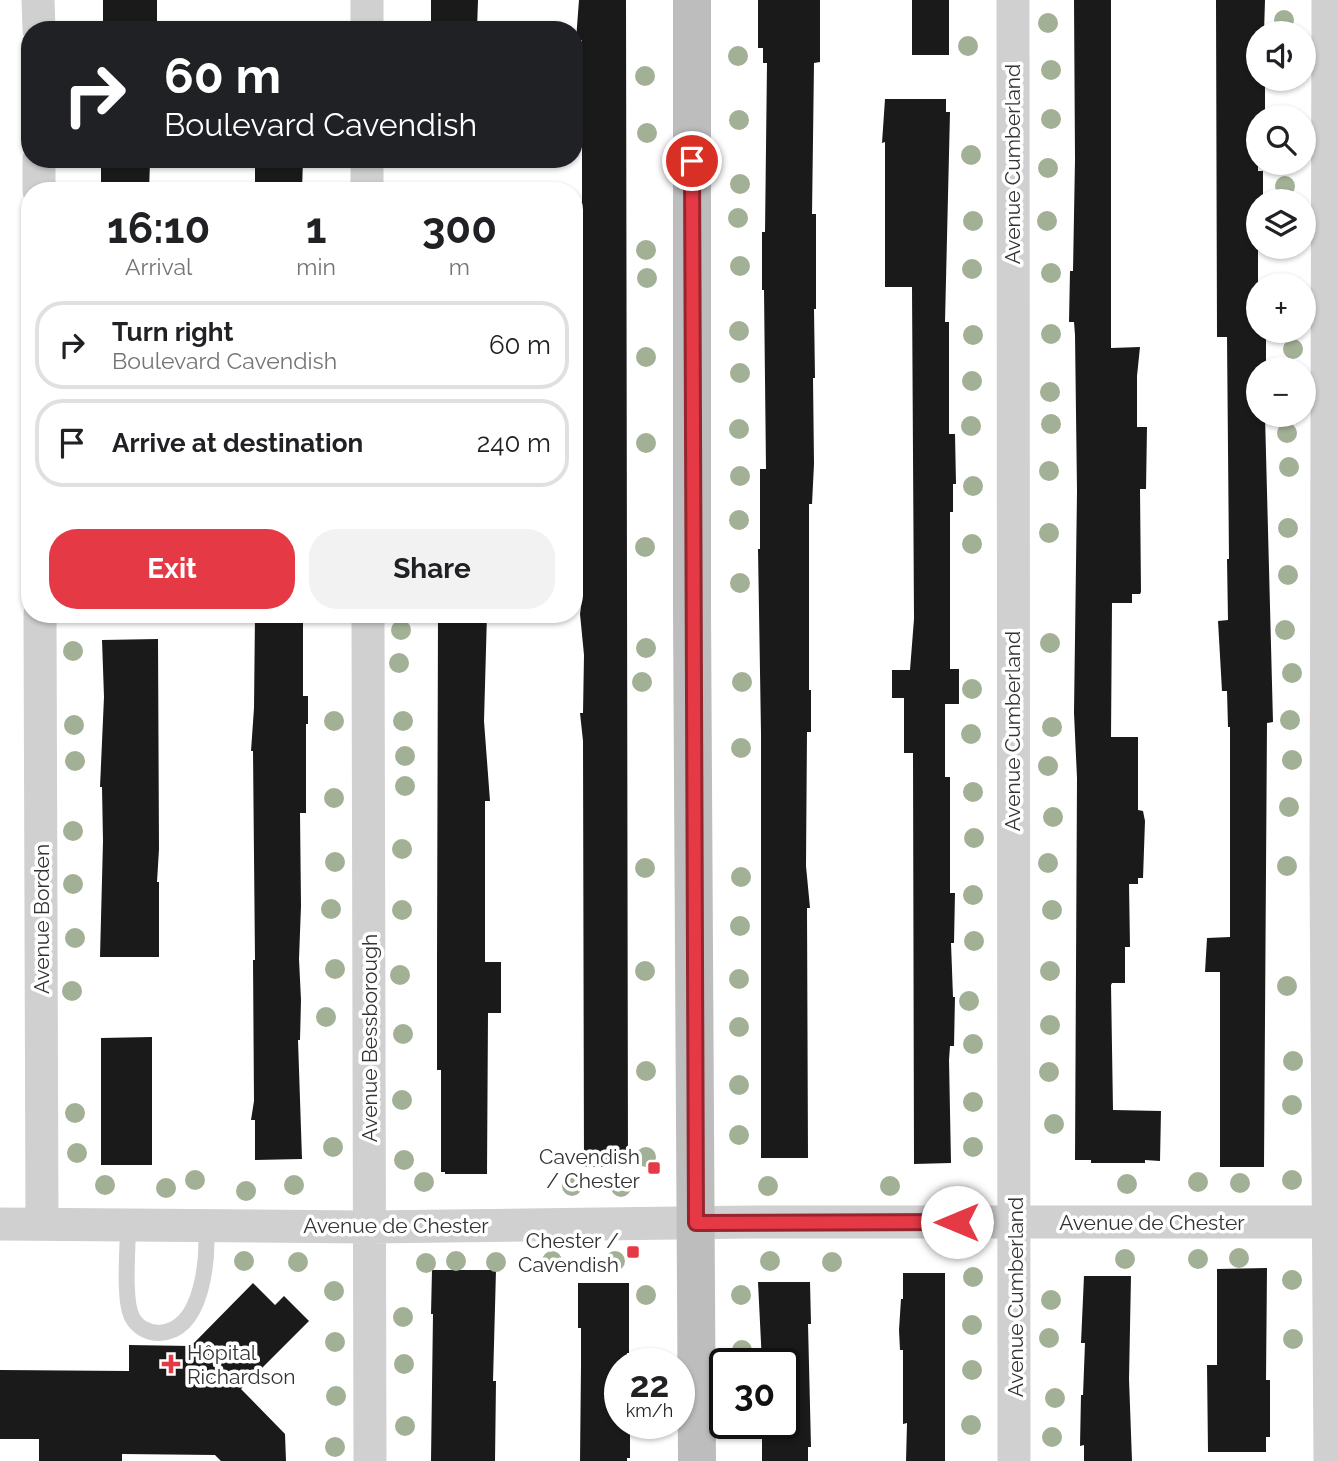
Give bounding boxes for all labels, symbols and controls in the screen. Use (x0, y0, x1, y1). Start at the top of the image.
map controls (1246, 21, 1316, 427)
button: sound (1246, 21, 1316, 91)
text: 60 m (164, 47, 281, 104)
icon: right (49, 49, 140, 140)
street label: Avenue Cumberland (1000, 64, 1025, 264)
button: search (1246, 105, 1316, 175)
text: Boulevard Cavendish (164, 106, 477, 143)
pin (662, 131, 722, 191)
icon: arrive (673, 142, 711, 180)
button: layers (1246, 189, 1316, 259)
text: 16:10 (107, 204, 210, 253)
text: 1 (306, 204, 326, 253)
text: 300 (422, 204, 497, 253)
text: Arrival (125, 253, 192, 280)
text: min (296, 253, 336, 280)
text: m (449, 253, 470, 280)
button: + (1246, 273, 1316, 343)
text: Turn right (112, 317, 233, 347)
icon: right (53, 326, 91, 364)
text: 60 m (489, 330, 551, 360)
text: Boulevard Cavendish (112, 347, 337, 374)
button: − (1246, 357, 1316, 427)
icon: arrive (53, 424, 91, 462)
text: Arrive at destination (112, 428, 363, 458)
text: 240 m (477, 428, 551, 458)
button: Exit (49, 529, 295, 609)
button: Share (309, 529, 555, 609)
street label: Avenue Cumberland (1000, 631, 1025, 831)
street label: Avenue Borden (29, 844, 54, 994)
street label: Avenue Bessborough (357, 934, 382, 1142)
place label: Cavendish / Chester (539, 1144, 641, 1193)
marker: Cavendish / Chester (646, 1160, 662, 1176)
position arrow (920, 1185, 994, 1259)
street label: Avenue Cumberland (1003, 1197, 1028, 1397)
street label: Avenue de Chester (1059, 1210, 1245, 1235)
street label: Avenue de Chester (303, 1213, 489, 1238)
place label: Chester / Cavendish (518, 1228, 619, 1277)
marker: Chester / Cavendish (625, 1244, 641, 1260)
place label: Hôpital Richardson (187, 1340, 295, 1389)
speed limit sign: 30 (709, 1348, 800, 1439)
marker: Hôpital Richardson (161, 1354, 181, 1374)
text: 22 (630, 1364, 669, 1405)
text: km/h (626, 1400, 673, 1421)

